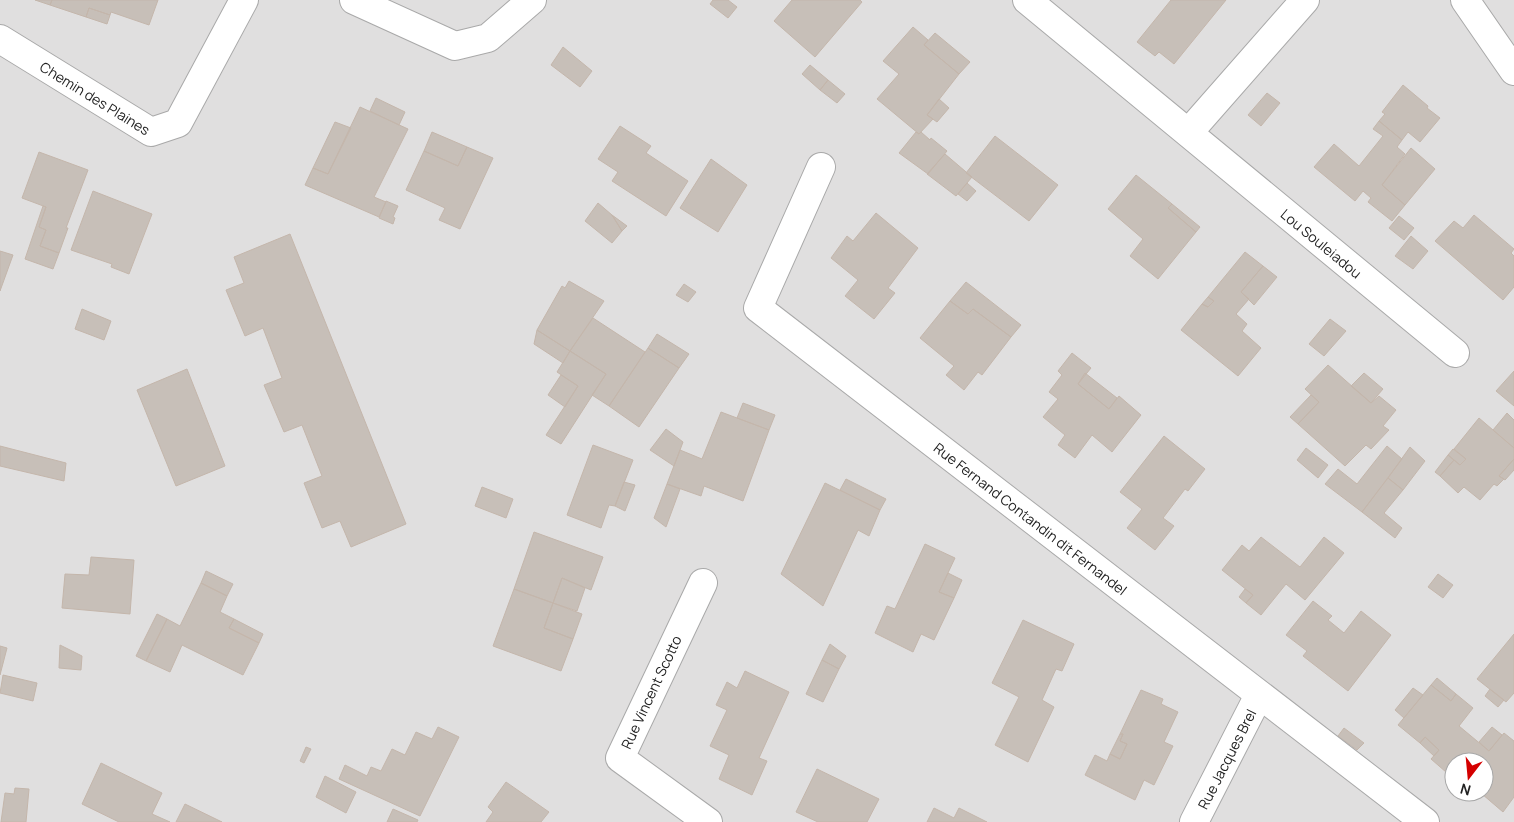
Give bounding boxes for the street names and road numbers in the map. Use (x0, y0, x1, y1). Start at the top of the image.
street label: Chemin des Plaines (37, 57, 154, 139)
street label: Lou Souleiadou (1277, 204, 1366, 282)
street label: Rue Fernand Contandin dit Fernandel (930, 438, 1131, 599)
street label: Rue Vincent Scotto (616, 632, 686, 752)
street label: Rue Jacques Brel (1193, 705, 1260, 812)

